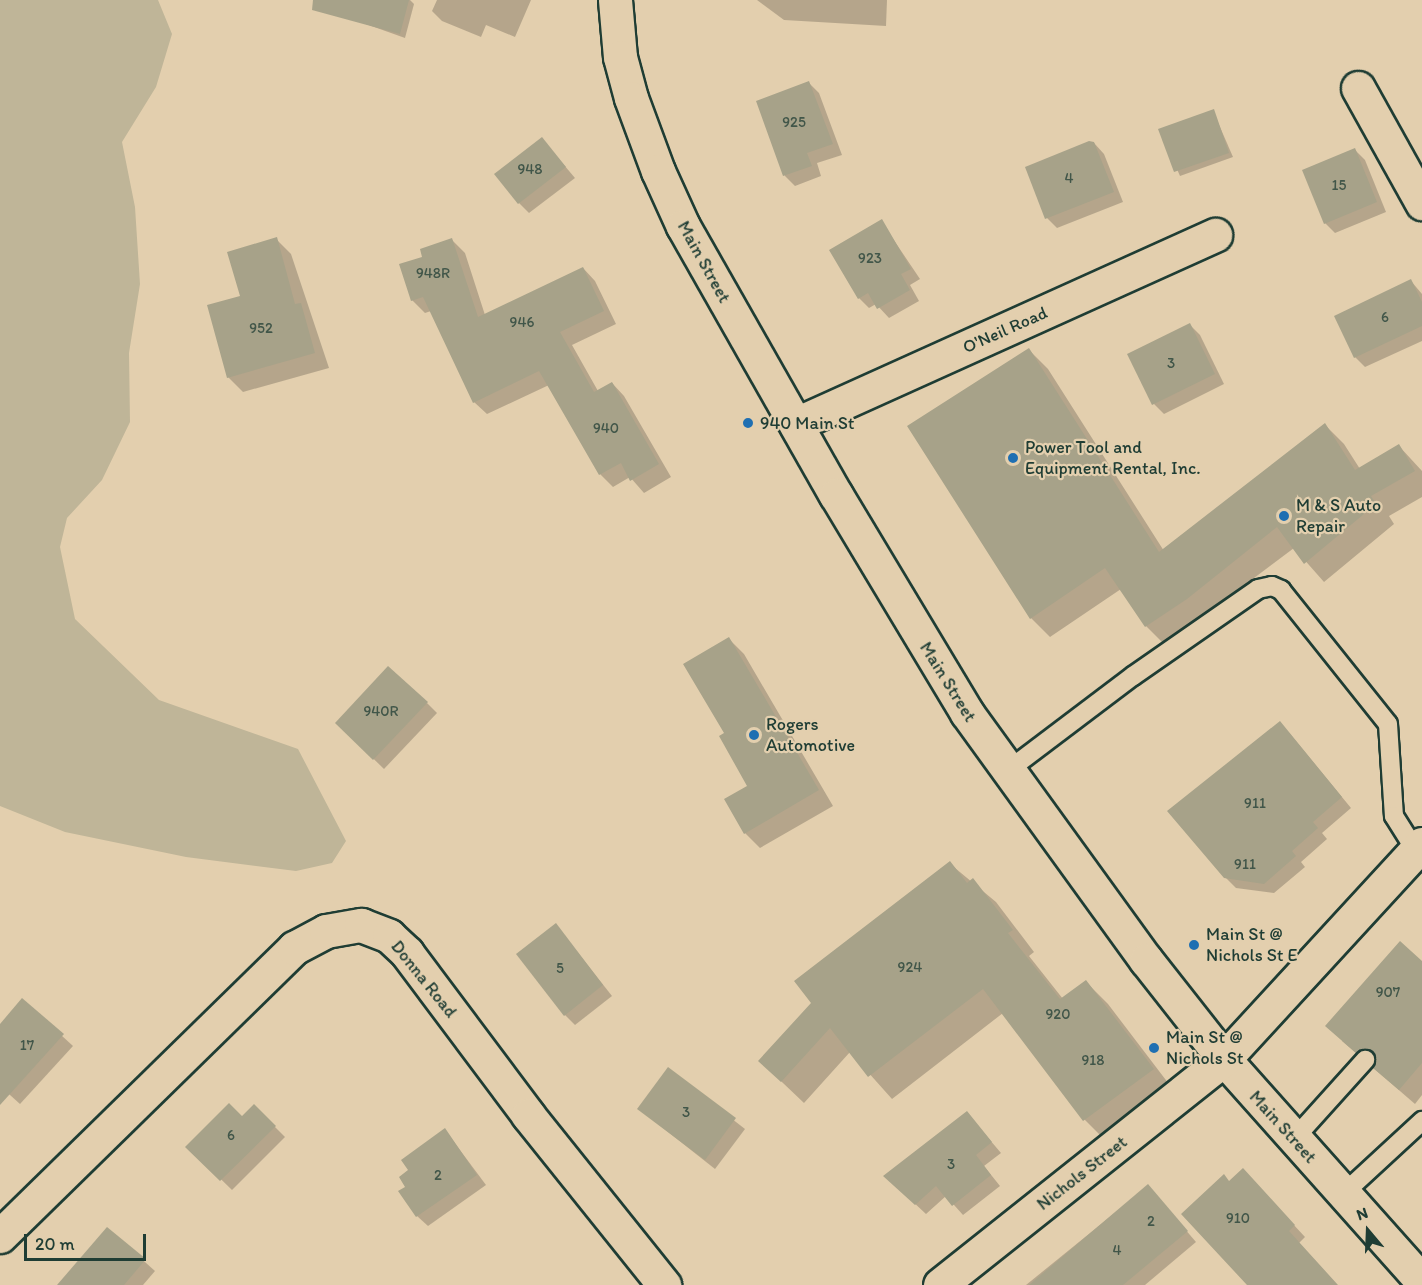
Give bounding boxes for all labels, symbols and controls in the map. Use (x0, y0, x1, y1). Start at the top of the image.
house number: 925 (782, 114, 806, 132)
house number: 948 (517, 161, 543, 179)
house number: 4 (1064, 170, 1074, 188)
house number: 15 (1332, 177, 1346, 195)
street label: Main Street (673, 217, 735, 307)
house number: 923 (858, 250, 882, 268)
house number: 948R (416, 265, 450, 283)
street label: O'Neil Road (960, 302, 1050, 358)
house number: 6 (1381, 309, 1389, 327)
house number: 946 (510, 314, 534, 332)
house number: 952 (249, 320, 273, 338)
house number: 3 (1167, 355, 1175, 373)
place label: 940 Main St (760, 412, 855, 434)
marker: 940 Main St (741, 416, 755, 430)
house number: 940 (593, 420, 619, 438)
place label: Power Tool and Equipment Rental, Inc. (1025, 437, 1200, 480)
marker: Power Tool and Equipment Rental, Inc. (1006, 451, 1020, 465)
place label: M & S Auto Repair (1296, 495, 1381, 538)
marker: M & S Auto Repair (1277, 509, 1291, 523)
street label: Main Street (915, 638, 981, 726)
house number: 940R (363, 703, 399, 721)
place label: Rogers Automotive (766, 714, 855, 756)
marker: Rogers Automotive (747, 728, 761, 742)
house number: 911 (1244, 795, 1266, 813)
house number: 911 (1234, 856, 1256, 874)
place label: Main St @ Nichols St E (1206, 924, 1298, 966)
street label: Donna Road (386, 936, 462, 1022)
marker: Main St @ Nichols St E (1187, 938, 1201, 952)
house number: 924 (898, 959, 922, 977)
house number: 5 (556, 960, 564, 978)
house number: 907 (1376, 984, 1400, 1002)
house number: 920 (1046, 1006, 1070, 1024)
place label: Main St @ Nichols St (1166, 1027, 1244, 1070)
house number: 17 (20, 1037, 34, 1055)
marker: Main St @ Nichols St (1147, 1041, 1161, 1055)
house number: 918 (1081, 1052, 1105, 1070)
street label: Main Street (1245, 1086, 1321, 1168)
house number: 3 (682, 1104, 690, 1122)
house number: 6 (227, 1127, 235, 1145)
street label: Nichols Street (1033, 1131, 1131, 1215)
house number: 3 (947, 1156, 955, 1174)
house number: 2 (434, 1167, 442, 1185)
north arrow (1338, 1201, 1398, 1261)
text: N (1354, 1203, 1370, 1224)
house number: 910 (1226, 1210, 1250, 1228)
house number: 2 (1147, 1213, 1155, 1231)
scale bar (27, 1222, 148, 1260)
text: 20 m (35, 1233, 75, 1255)
house number: 4 (1112, 1242, 1122, 1260)

